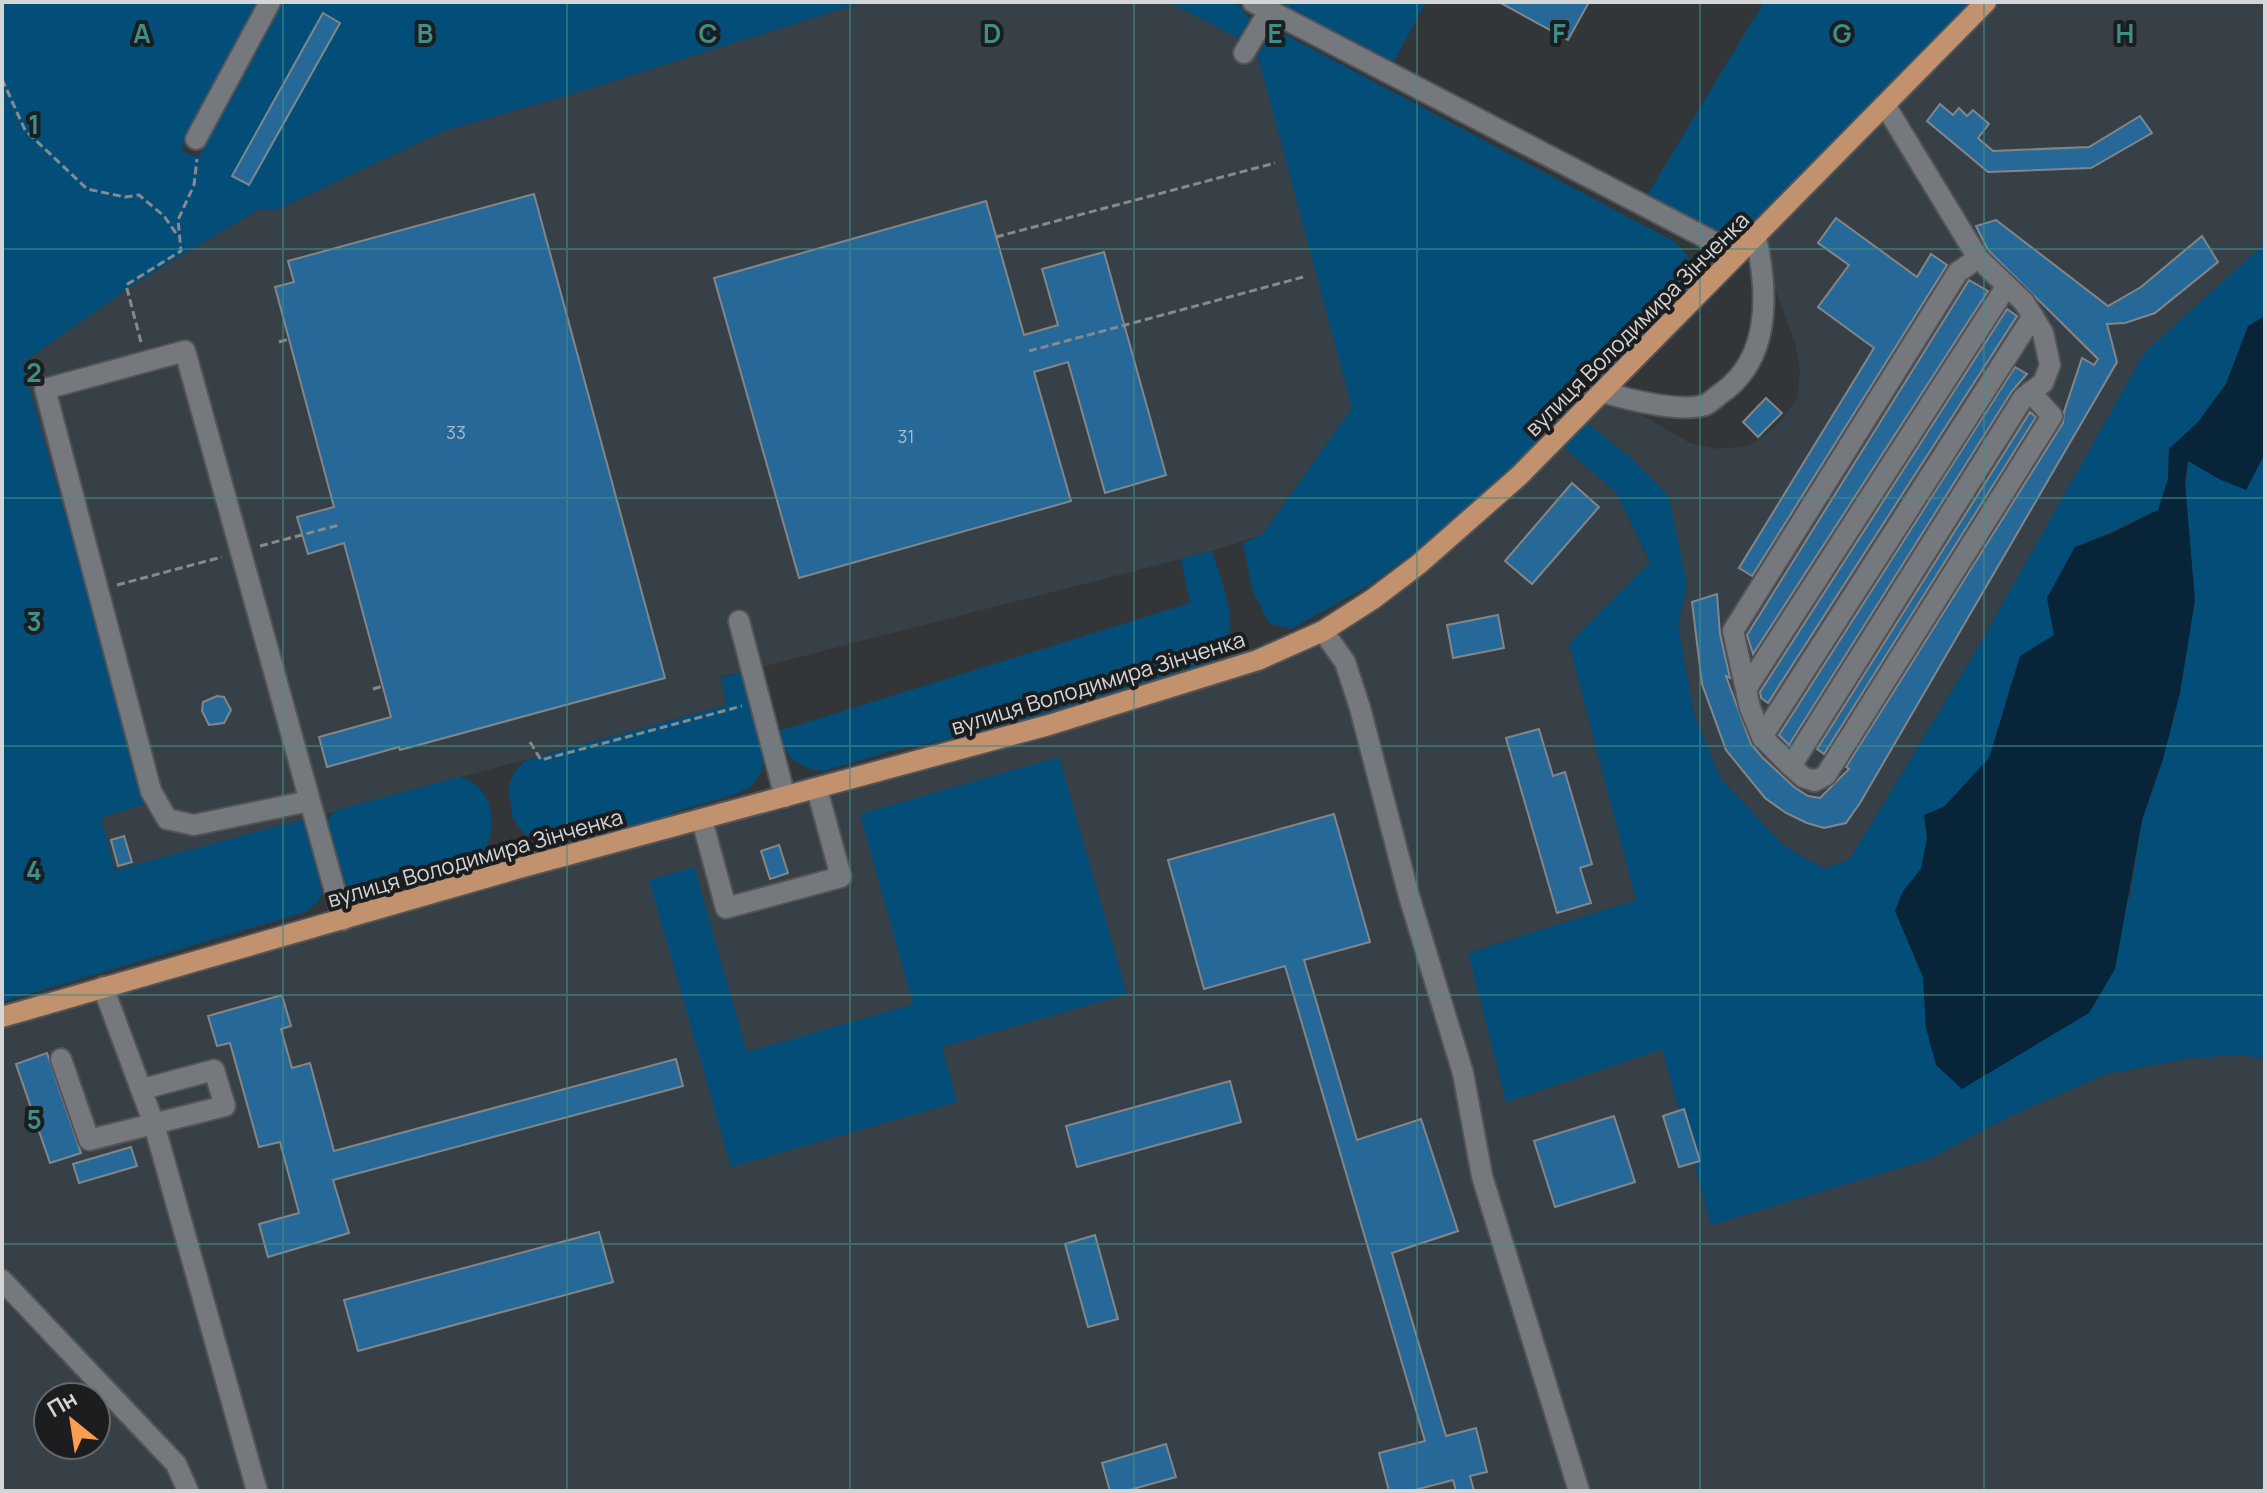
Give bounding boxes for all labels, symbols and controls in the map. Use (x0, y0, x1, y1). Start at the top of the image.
text: A (133, 15, 151, 51)
text: B (417, 15, 433, 51)
text: C (698, 15, 718, 51)
text: D (983, 15, 1001, 51)
text: E (1267, 15, 1283, 51)
text: F (1552, 15, 1566, 51)
text: G (1832, 15, 1852, 51)
text: H (2116, 15, 2134, 51)
text: 1 (28, 106, 40, 142)
street label: вулиця Володимира Зінченка (1518, 205, 1756, 443)
text: 2 (26, 354, 42, 390)
house number: 33 (446, 420, 466, 444)
house number: 31 (898, 424, 914, 448)
text: 3 (26, 603, 42, 639)
street label: вулиця Володимира Зінченка (947, 624, 1249, 742)
street label: вулиця Володимира Зінченка (324, 801, 626, 915)
text: 4 (26, 852, 42, 888)
text: 5 (26, 1101, 42, 1137)
north arrow (32, 1381, 112, 1461)
text: Пн (42, 1383, 82, 1424)

